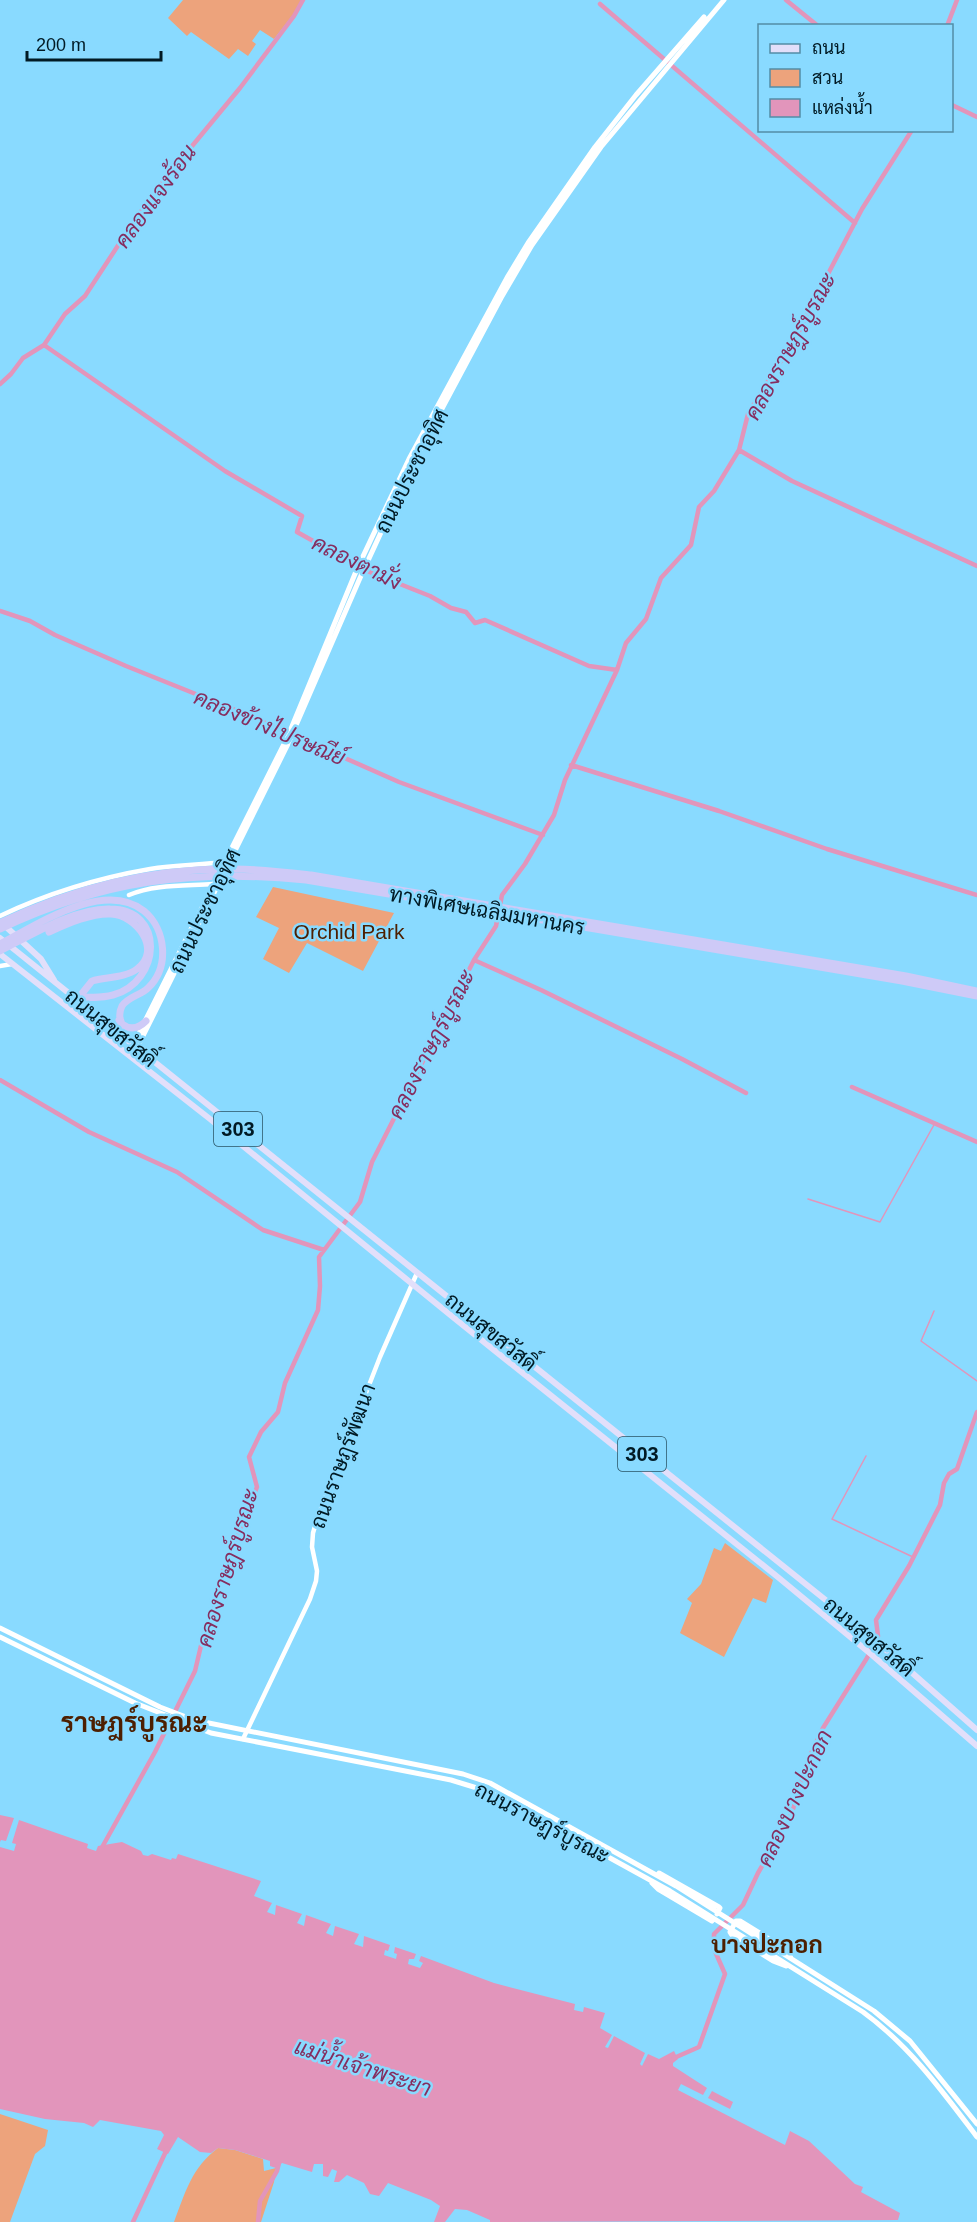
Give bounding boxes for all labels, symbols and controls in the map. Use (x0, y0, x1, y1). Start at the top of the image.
scale bar (27, 24, 160, 62)
legend (758, 24, 953, 132)
text: 200 m (36, 35, 86, 55)
text: ถนน (812, 38, 845, 58)
text: สวน (812, 68, 843, 88)
text: แหล่งน้ำ (812, 92, 873, 118)
water label: คลองแจงร้อน (109, 139, 201, 253)
water label: คลองราษฎร์บูรณะ (738, 267, 844, 426)
street label: ถนนประชาอุทิศ (370, 405, 455, 538)
water label: คลองตามั่ง (308, 524, 408, 595)
water label: คลองข้างไปรษณีย์ (190, 682, 353, 772)
street label: ถนนประชาอุทิศ (164, 845, 247, 978)
street label: ทางพิเศษเฉลิมมหานคร (387, 882, 587, 939)
park label: Orchid Park (294, 920, 405, 943)
water label: คลองราษฎร์บูรณะ (381, 964, 483, 1124)
street label: ถนนสุขสวัสดิ์ (59, 977, 167, 1074)
road number: 303 (214, 1112, 262, 1146)
street label: ถนนสุขสวัสดิ์ (439, 1281, 547, 1378)
street label: ถนนราษฎร์พัฒนา (304, 1379, 382, 1533)
road number: 303 (618, 1437, 666, 1471)
water label: คลองราษฎร์บูรณะ (190, 1485, 266, 1651)
street label: ถนนสุขสวัสดิ์ (817, 1586, 924, 1683)
district label: ราษฎร์บูรณะ (61, 1705, 207, 1742)
water label: คลองบางปะกอก (752, 1726, 837, 1871)
street label: ถนนราษฎร์บูรณะ (469, 1776, 614, 1871)
district label: บางปะกอก (711, 1931, 823, 1958)
water label: แม่น้ำเจ้าพระยา (291, 2027, 436, 2101)

